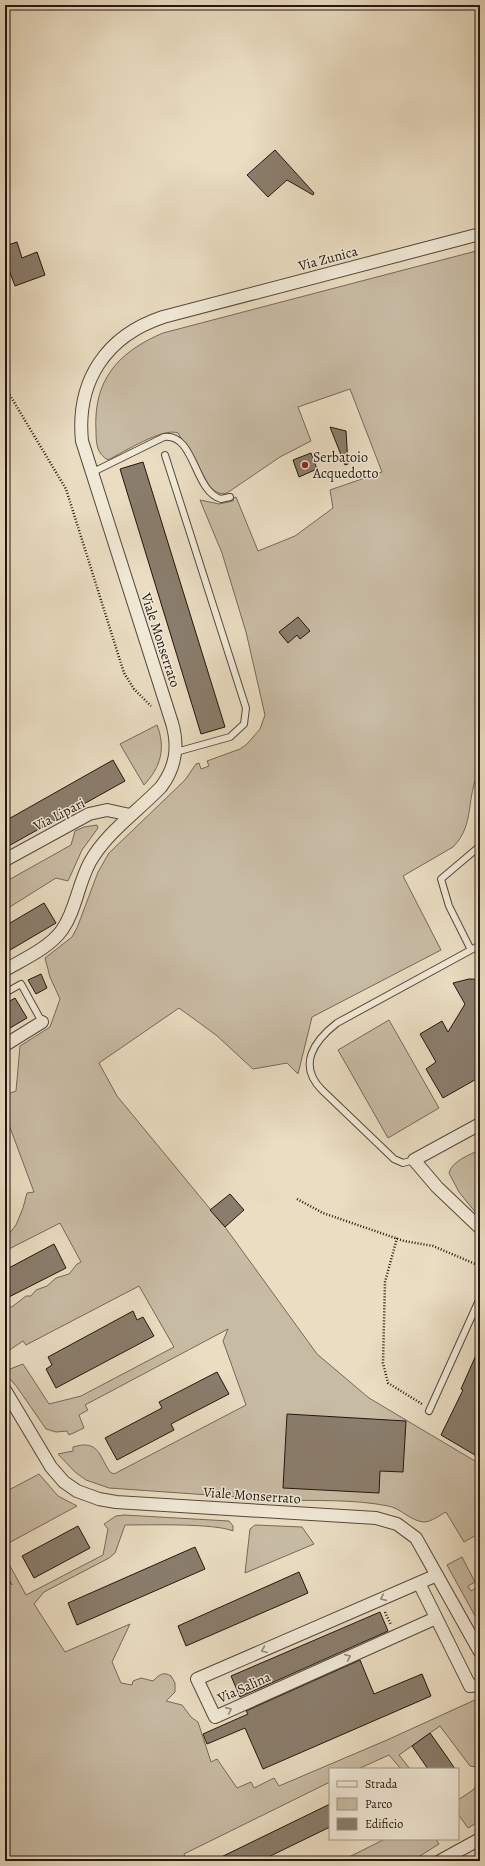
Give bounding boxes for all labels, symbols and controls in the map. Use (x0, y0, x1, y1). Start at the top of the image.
street label: Via Zunica (295, 241, 360, 276)
place label: Serbatoio Acquedotto (312, 448, 378, 483)
marker: Serbatoio Acquedotto (300, 460, 310, 470)
street label: Viale Monserrato (136, 590, 185, 690)
street label: Via Lipari (29, 793, 88, 836)
street label: Viale Monserrato (202, 1483, 301, 1508)
one-way arrow (380, 1594, 387, 1602)
one-way arrow (261, 1645, 269, 1653)
one-way arrow (343, 1654, 351, 1662)
street label: Via Salina (214, 1667, 274, 1708)
one-way arrow (225, 1707, 232, 1715)
legend (329, 1768, 459, 1840)
text: Strada (365, 1776, 398, 1792)
text: Parco (365, 1796, 392, 1812)
text: Edificio (365, 1816, 403, 1832)

